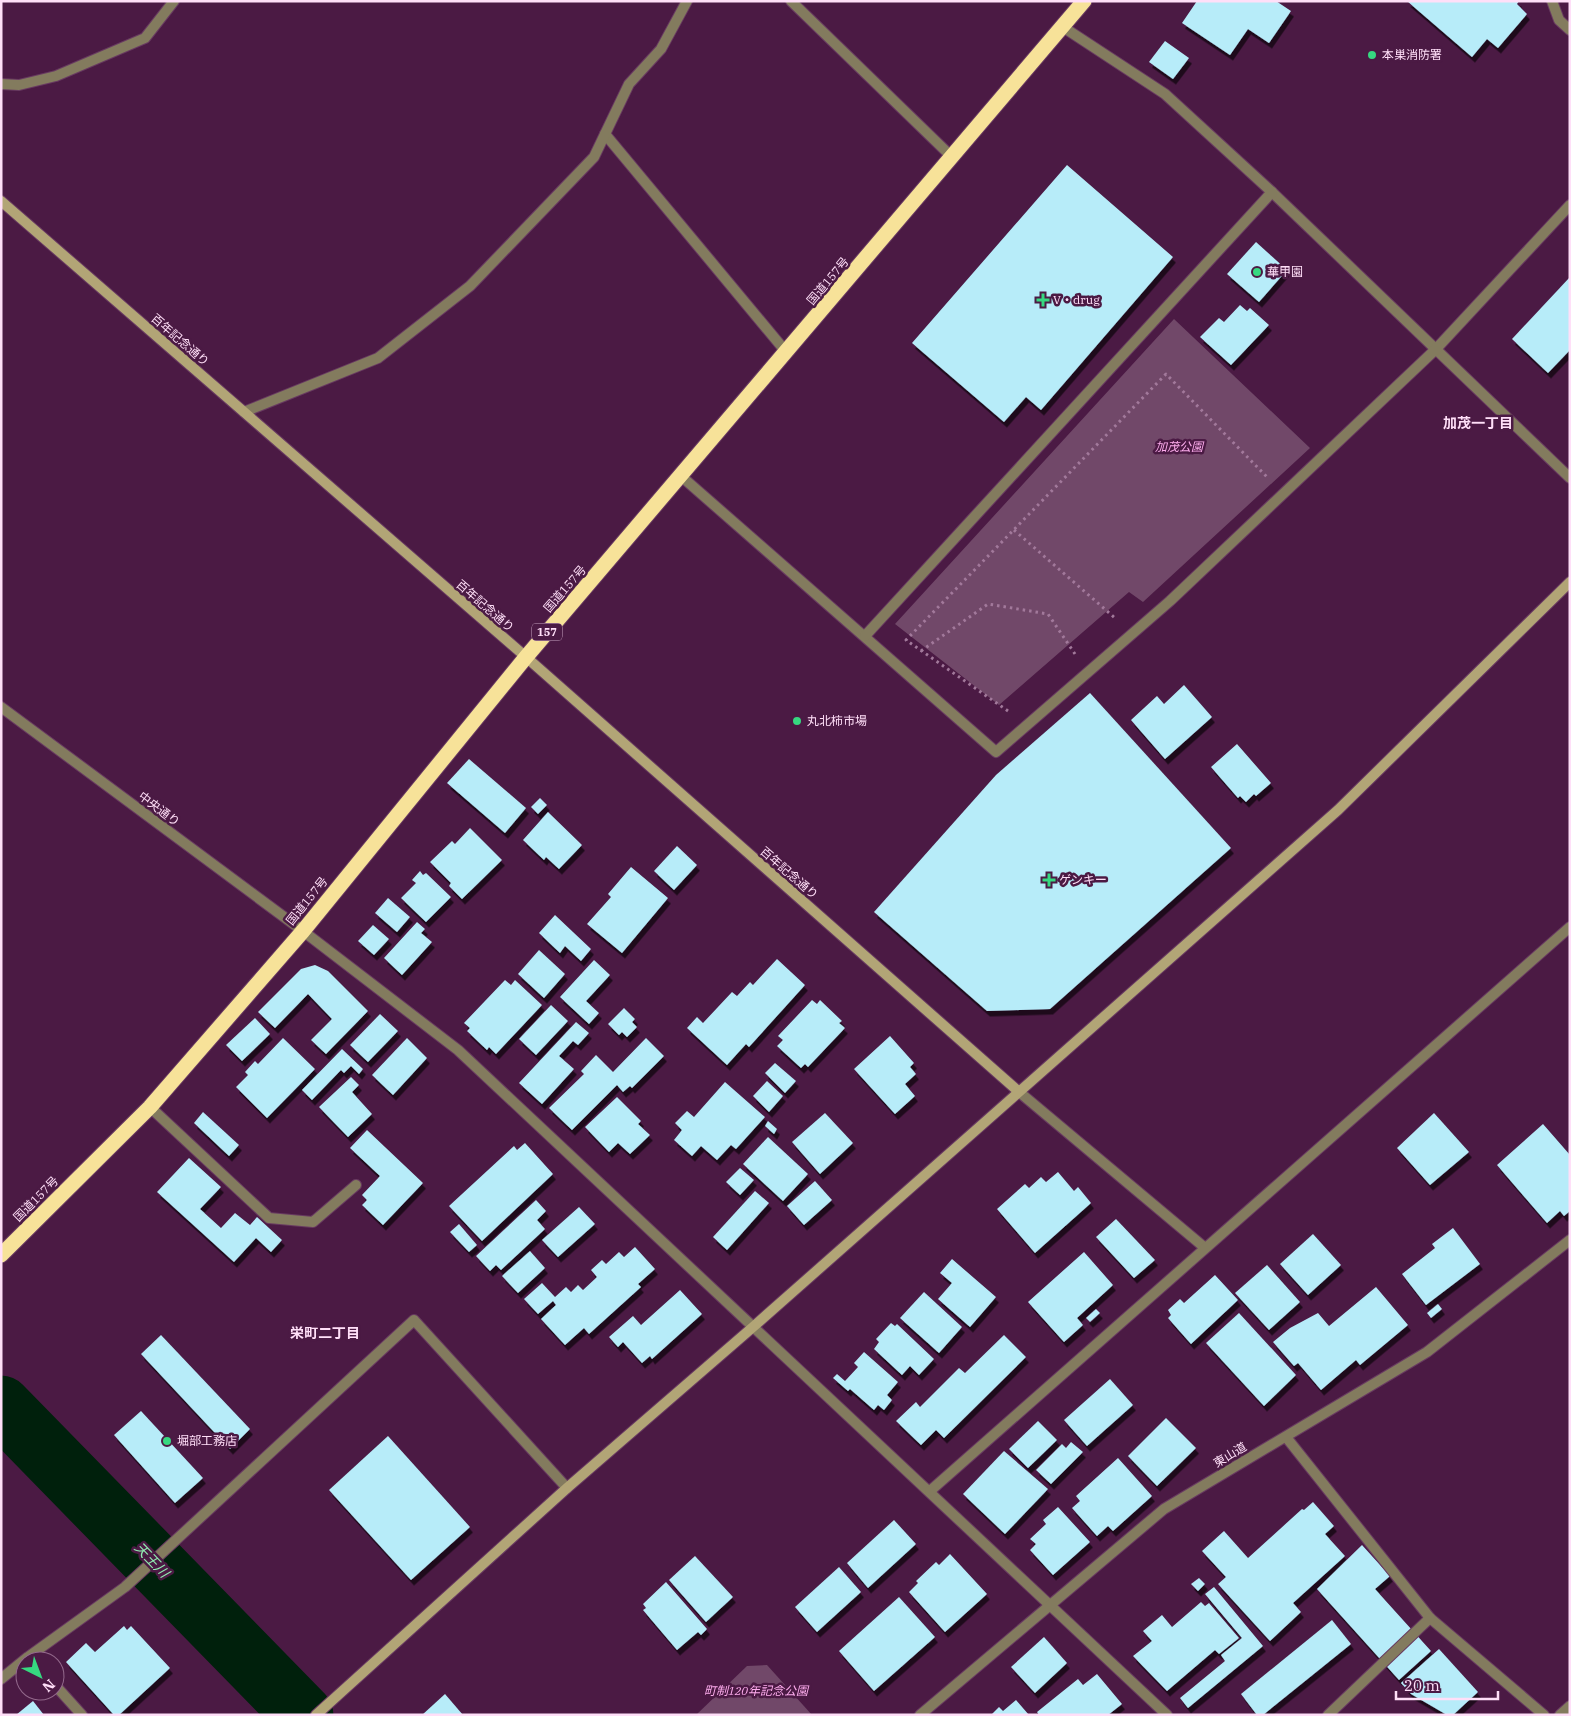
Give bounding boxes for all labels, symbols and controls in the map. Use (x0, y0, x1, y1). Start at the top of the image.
place label: 本巣消防署 (1382, 47, 1442, 62)
marker: 本巣消防署 (1366, 49, 1378, 61)
street label: 国道157号 (803, 254, 852, 308)
place label: 華甲園 (1267, 264, 1303, 279)
marker: 華甲園 (1251, 266, 1263, 278)
place label: V・drug (1053, 292, 1100, 307)
marker: V・drug (1037, 294, 1049, 306)
street label: 百年記念通り (148, 310, 212, 369)
district label: 加茂一丁目 (1443, 414, 1513, 432)
park label: 加茂公園 (1155, 439, 1205, 454)
street label: 国道157号 (540, 562, 589, 615)
street label: 百年記念通り (453, 576, 517, 635)
road number: 157 (532, 624, 562, 640)
place label: 丸北柿市場 (807, 713, 867, 728)
marker: 丸北柿市場 (791, 715, 803, 727)
street label: 中央通り (136, 788, 183, 829)
street label: 百年記念通り (757, 843, 821, 902)
place label: ゲンキー (1059, 872, 1107, 887)
street label: 国道157号 (283, 874, 331, 928)
marker: ゲンキー (1043, 874, 1055, 886)
street label: 国道157号 (10, 1173, 61, 1224)
district label: 栄町二丁目 (290, 1324, 360, 1342)
place label: 堀部工務店 (177, 1433, 237, 1448)
marker: 堀部工務店 (161, 1435, 173, 1447)
street label: 東山道 (1210, 1439, 1249, 1470)
water label: 天王川 (131, 1539, 174, 1583)
north arrow (15, 1651, 65, 1701)
scale bar (1396, 1668, 1498, 1700)
text: N (39, 1675, 59, 1696)
text: 20 m (1404, 1676, 1440, 1695)
park label: 町制120年記念公園 (704, 1683, 810, 1698)

